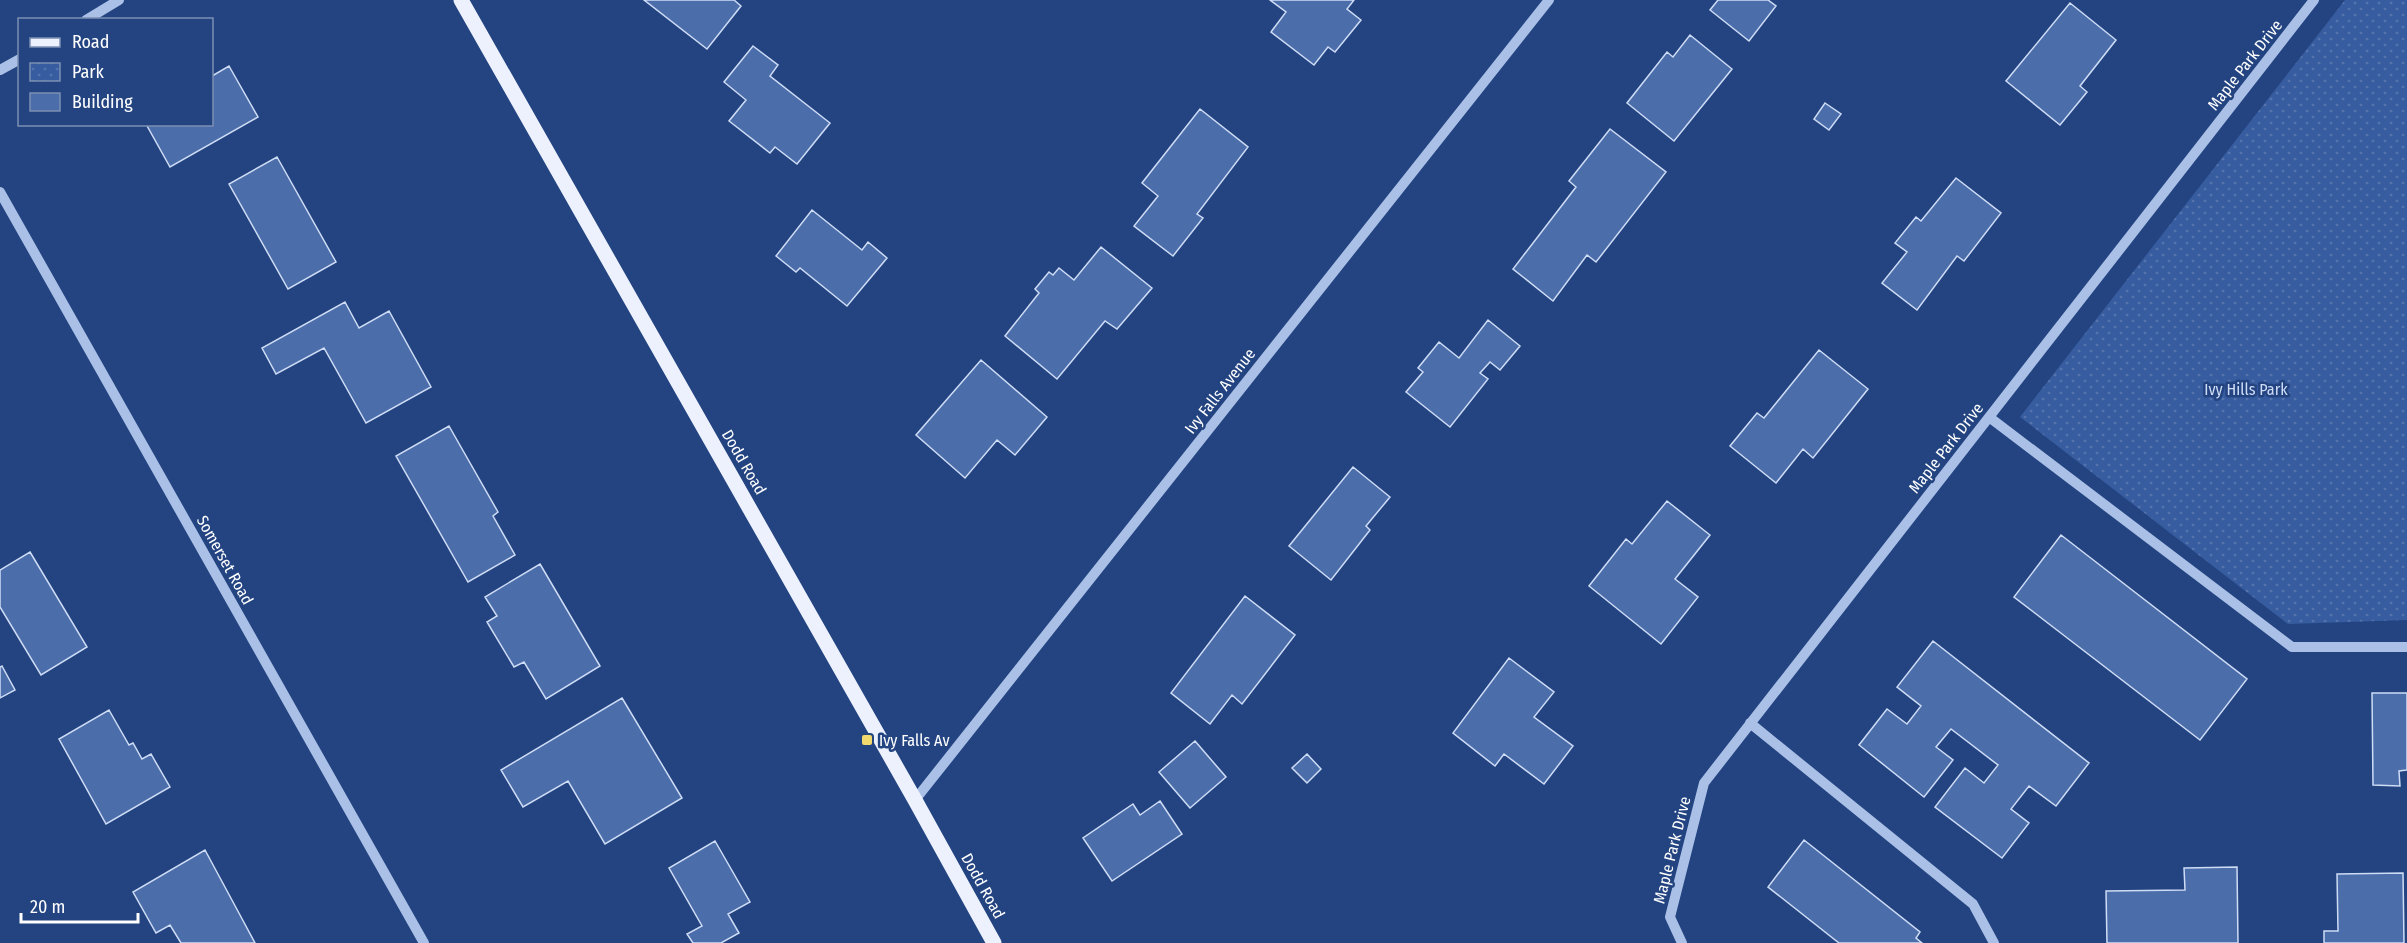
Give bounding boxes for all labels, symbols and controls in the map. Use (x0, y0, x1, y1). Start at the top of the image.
street label: Maple Park Drive (2204, 16, 2286, 114)
legend (18, 18, 213, 126)
text: Road (72, 31, 109, 53)
text: Park (72, 61, 105, 83)
text: Building (72, 91, 133, 113)
street label: Ivy Falls Avenue (1181, 344, 1259, 437)
park label: Ivy Hills Park (2204, 380, 2288, 399)
street label: Maple Park Drive (1905, 399, 1987, 497)
street label: Dodd Road (718, 426, 770, 498)
street label: Somerset Road (193, 512, 257, 608)
place label: Ivy Falls Av (879, 731, 950, 750)
marker: Ivy Falls Av (860, 733, 874, 747)
street label: Maple Park Drive (1650, 794, 1694, 905)
street label: Dodd Road (957, 850, 1009, 922)
scale bar (21, 886, 138, 924)
text: 20 m (30, 896, 65, 918)

